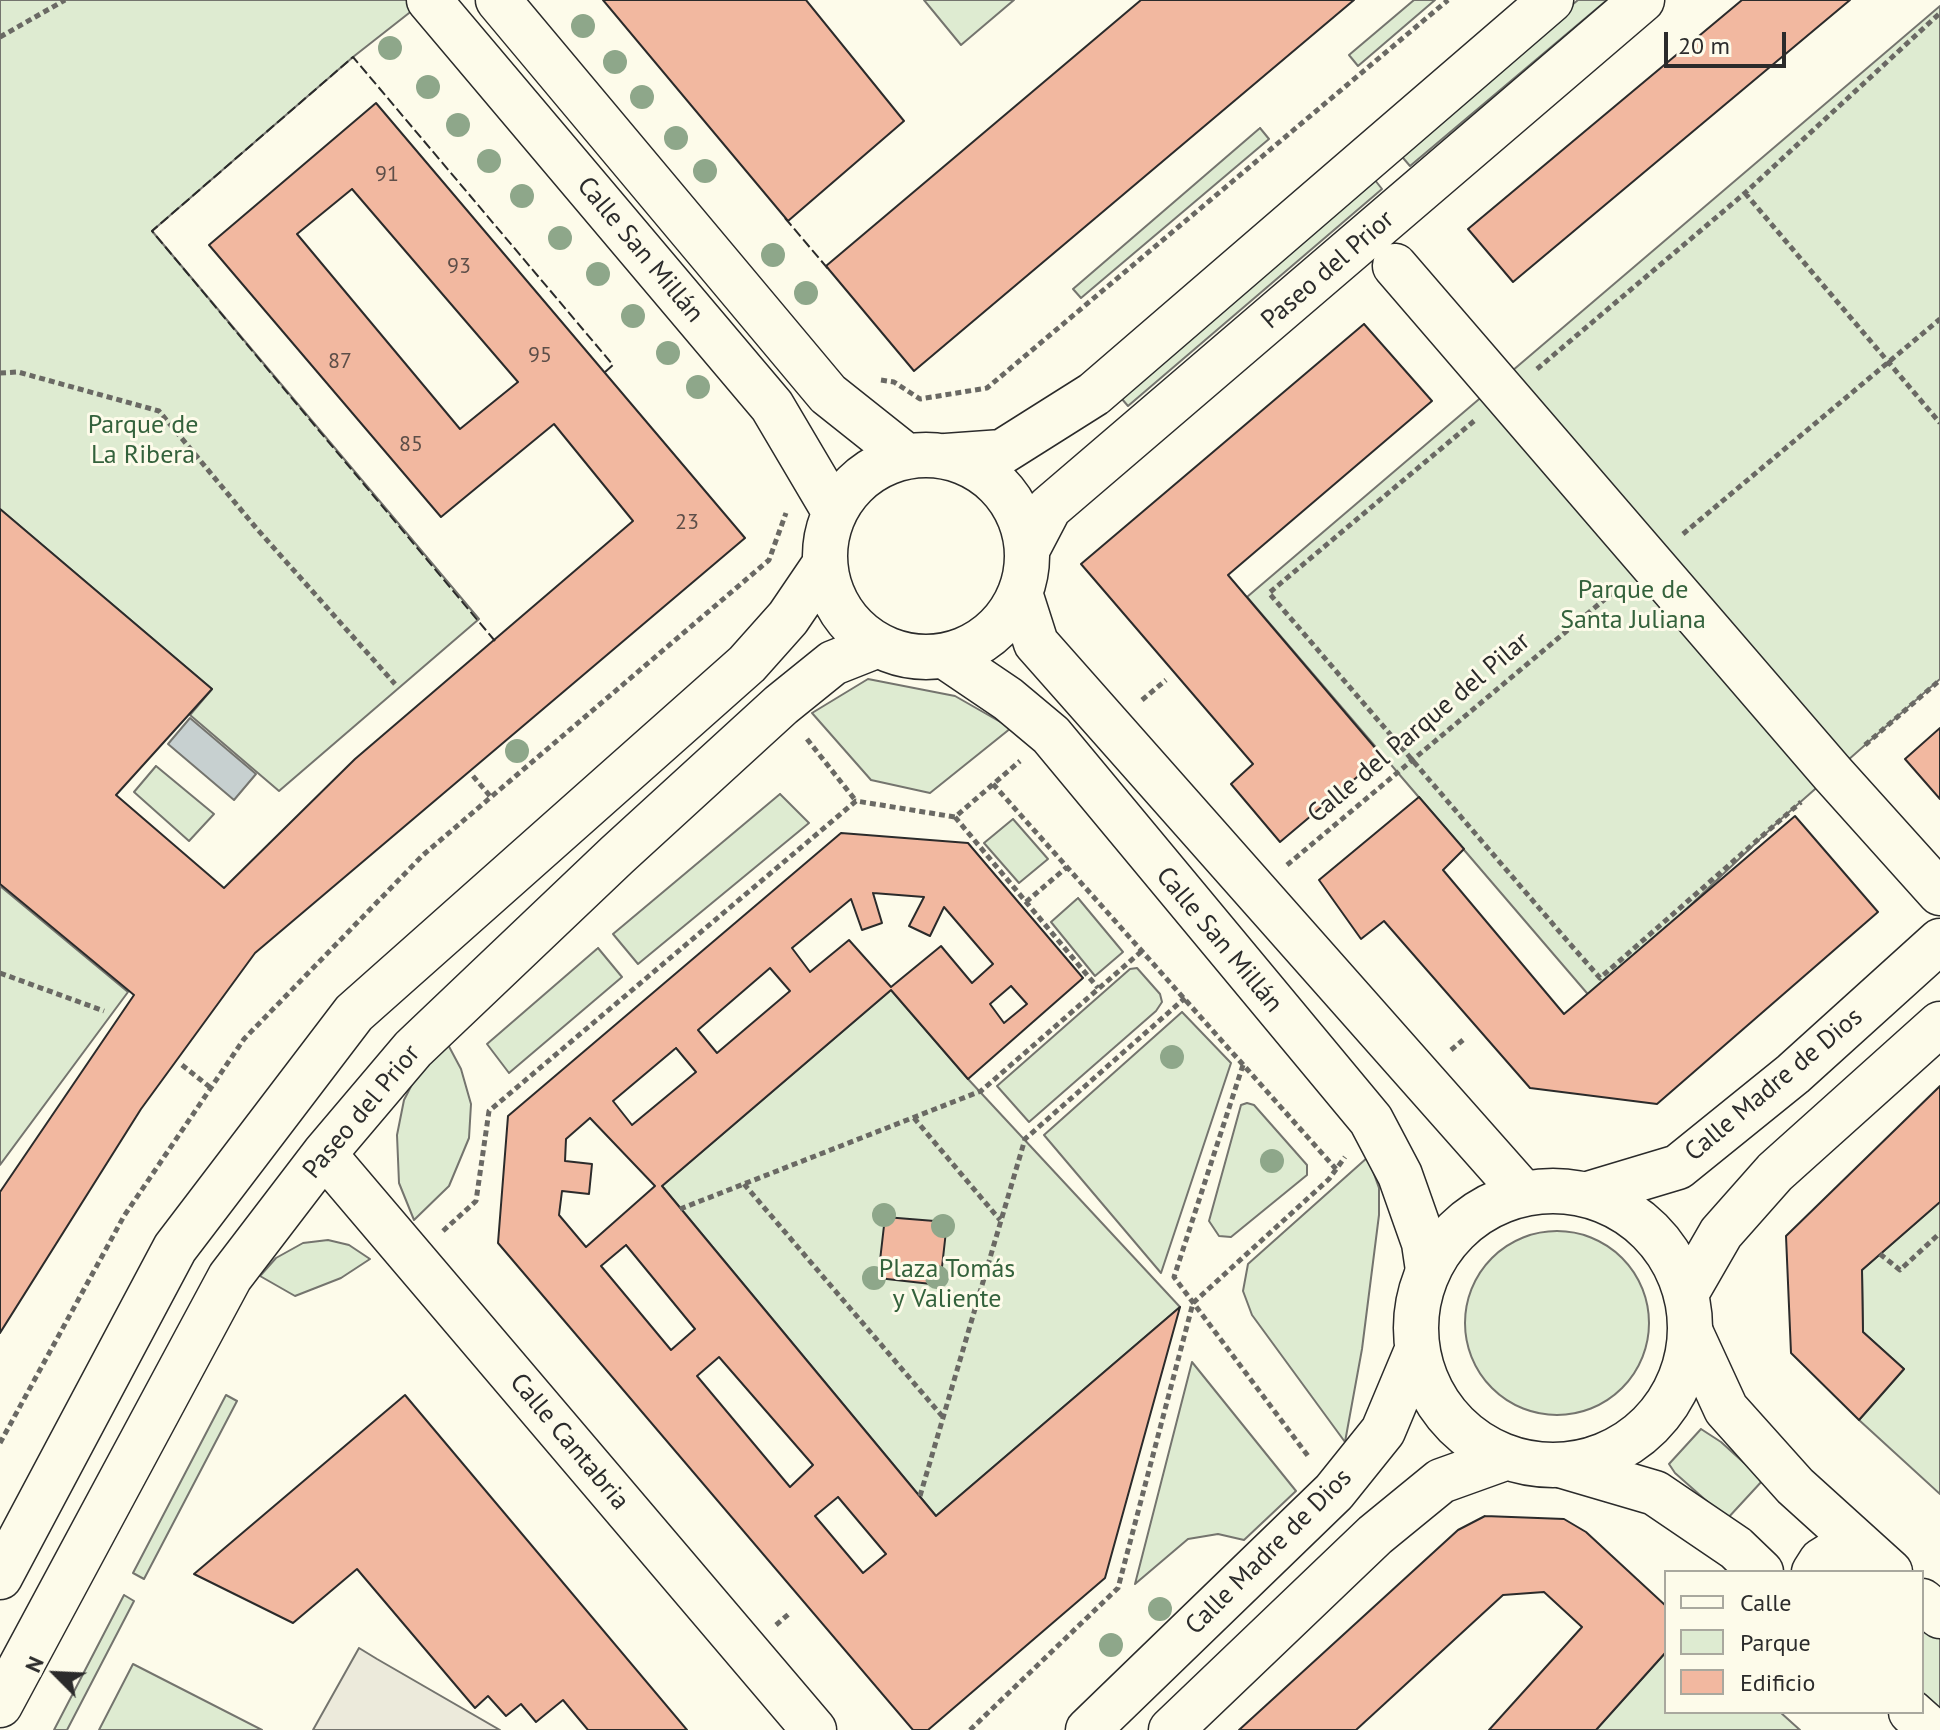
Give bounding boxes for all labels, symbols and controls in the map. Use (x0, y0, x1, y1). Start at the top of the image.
scale bar (1668, 16, 1790, 66)
text: 20 m (1678, 30, 1730, 61)
house number: 91 (375, 162, 399, 188)
street label: Calle San Millán (570, 171, 710, 329)
street label: Paseo del Prior (1255, 204, 1401, 336)
house number: 93 (447, 254, 471, 280)
house number: 95 (528, 343, 552, 369)
house number: 87 (328, 349, 352, 375)
park label: Parque de La Ribera (88, 410, 198, 472)
house number: 85 (399, 432, 423, 458)
house number: 23 (675, 510, 699, 536)
park label: Parque de Santa Juliana (1560, 575, 1706, 636)
street label: Calle del Parque del Pilar (1302, 626, 1536, 830)
street label: Calle San Millán (1149, 861, 1289, 1019)
street label: Calle Madre de Dios (1679, 1002, 1869, 1168)
street label: Paseo del Prior (297, 1039, 427, 1185)
park label: Plaza Tomás y Valiente (879, 1254, 1015, 1316)
street label: Calle Cantabria (503, 1367, 635, 1517)
street label: Calle Madre de Dios (1179, 1462, 1359, 1642)
legend (1664, 1570, 1924, 1714)
text: Calle (1740, 1587, 1791, 1618)
text: Parque (1740, 1627, 1811, 1658)
north arrow (16, 1634, 96, 1714)
text: N (18, 1652, 50, 1677)
text: Edificio (1740, 1667, 1815, 1698)

